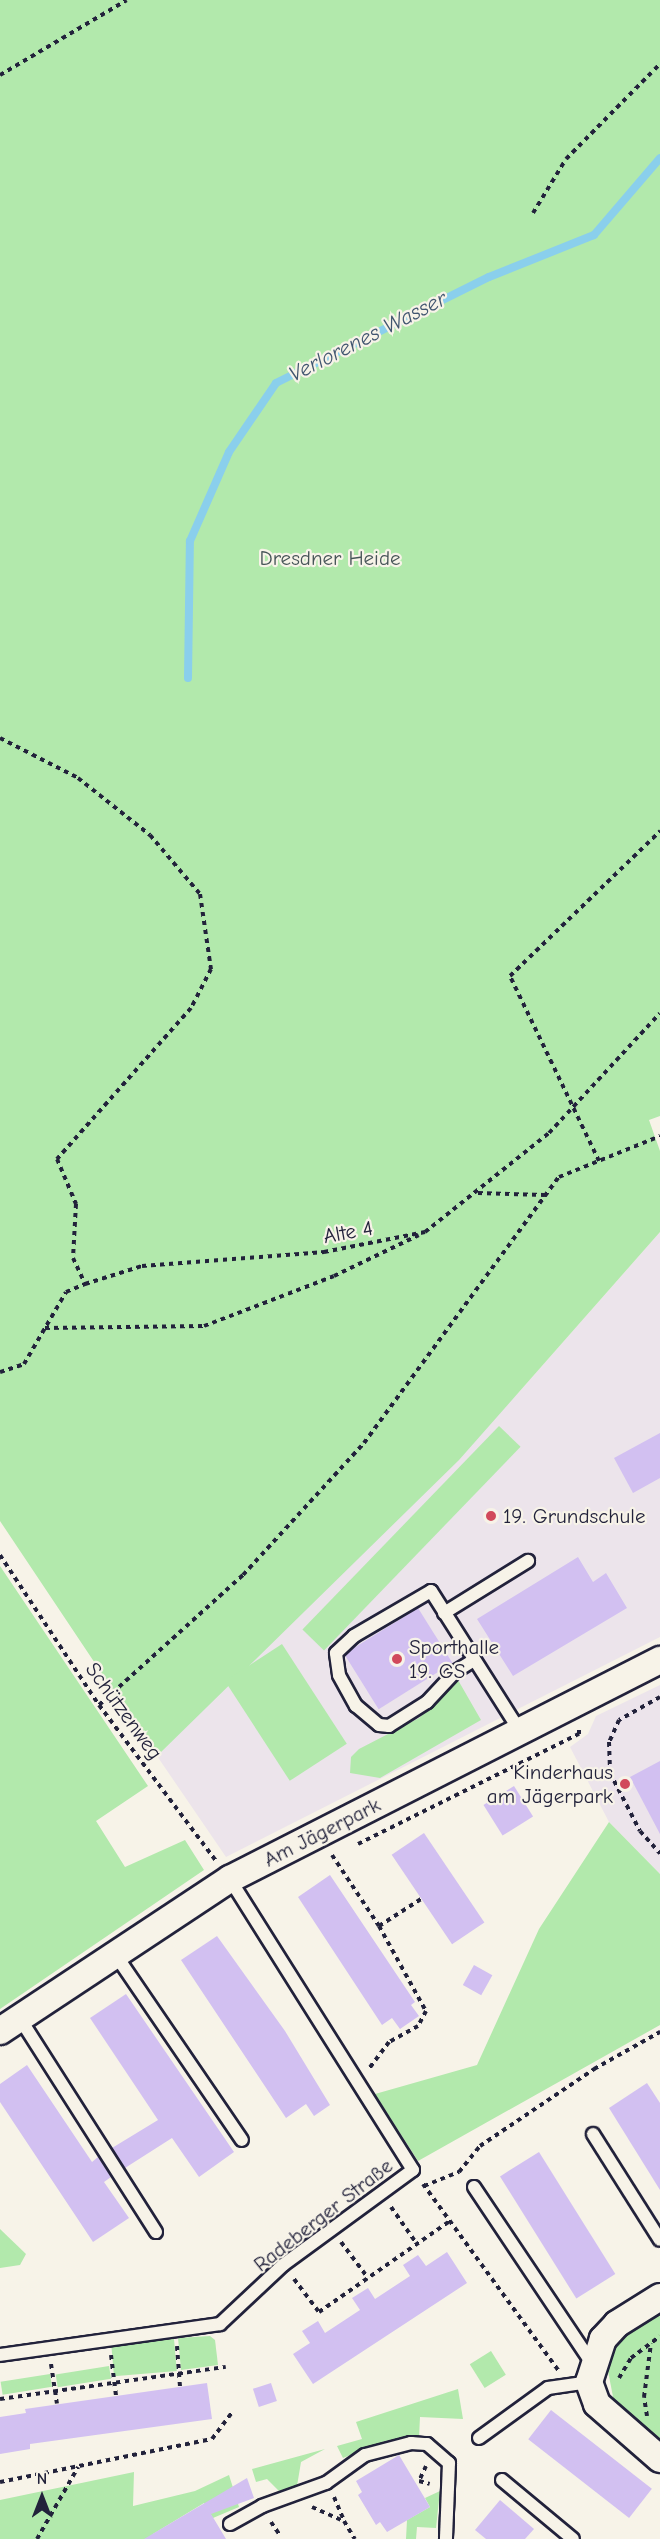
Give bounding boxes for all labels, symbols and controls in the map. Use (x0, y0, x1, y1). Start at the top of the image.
water label: Verlorenes Wasser (285, 286, 451, 388)
park label: Dresdner Heide (259, 545, 401, 571)
street label: Alte 4 (321, 1215, 375, 1249)
place label: 19. Grundschule (503, 1503, 645, 1529)
marker: 19. Grundschule (484, 1509, 498, 1523)
place label: Sporthalle 19. GS (409, 1634, 499, 1684)
marker: Sporthalle 19. GS (390, 1652, 404, 1666)
street label: Schützenweg (80, 1657, 168, 1765)
place label: Kinderhaus am Jägerpark (487, 1759, 613, 1809)
marker: Kinderhaus am Jägerpark (618, 1777, 632, 1791)
street label: Am Jägerpark (259, 1792, 385, 1872)
street label: Radeberger Straße (249, 2153, 397, 2277)
north arrow (12, 2467, 72, 2527)
text: N (37, 2470, 47, 2488)

